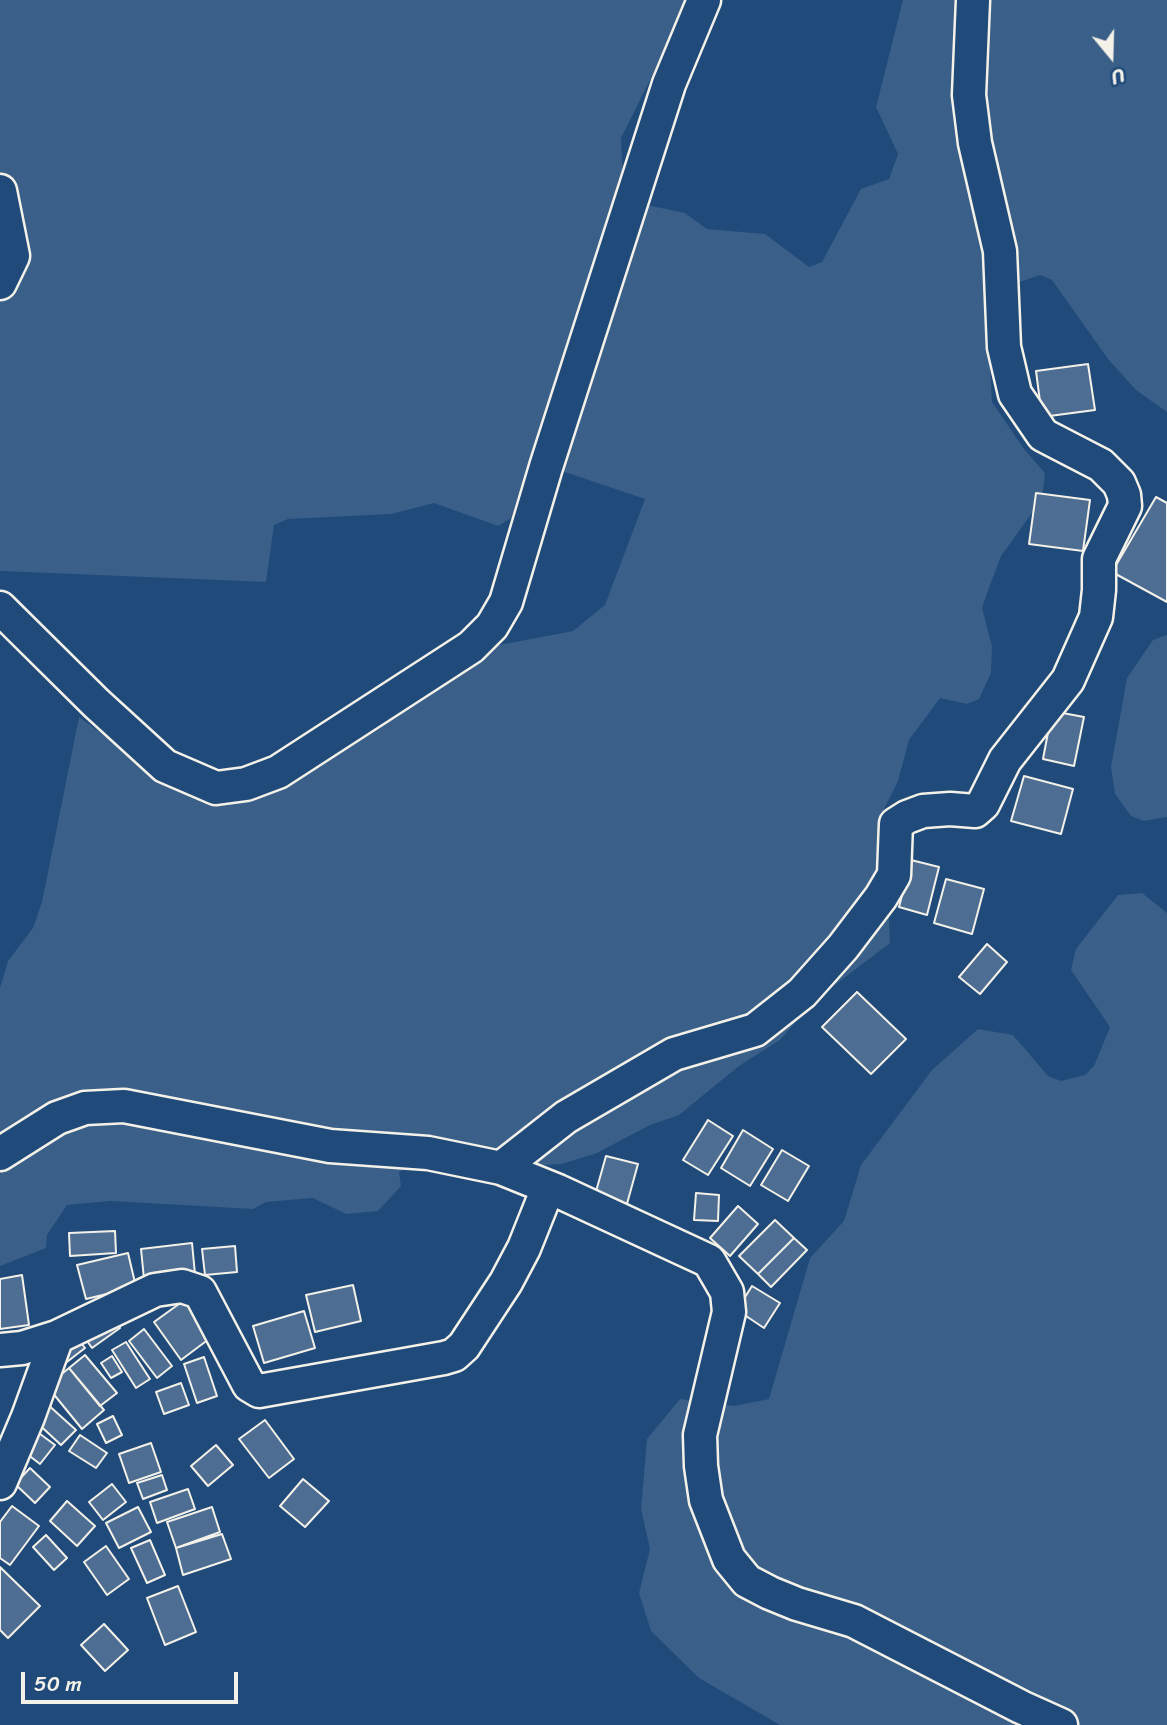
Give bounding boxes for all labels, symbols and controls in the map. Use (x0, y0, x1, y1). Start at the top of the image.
north arrow (1076, 21, 1146, 91)
text: U (1107, 59, 1129, 94)
scale bar (24, 1658, 242, 1702)
text: 50 m (34, 1665, 82, 1703)

